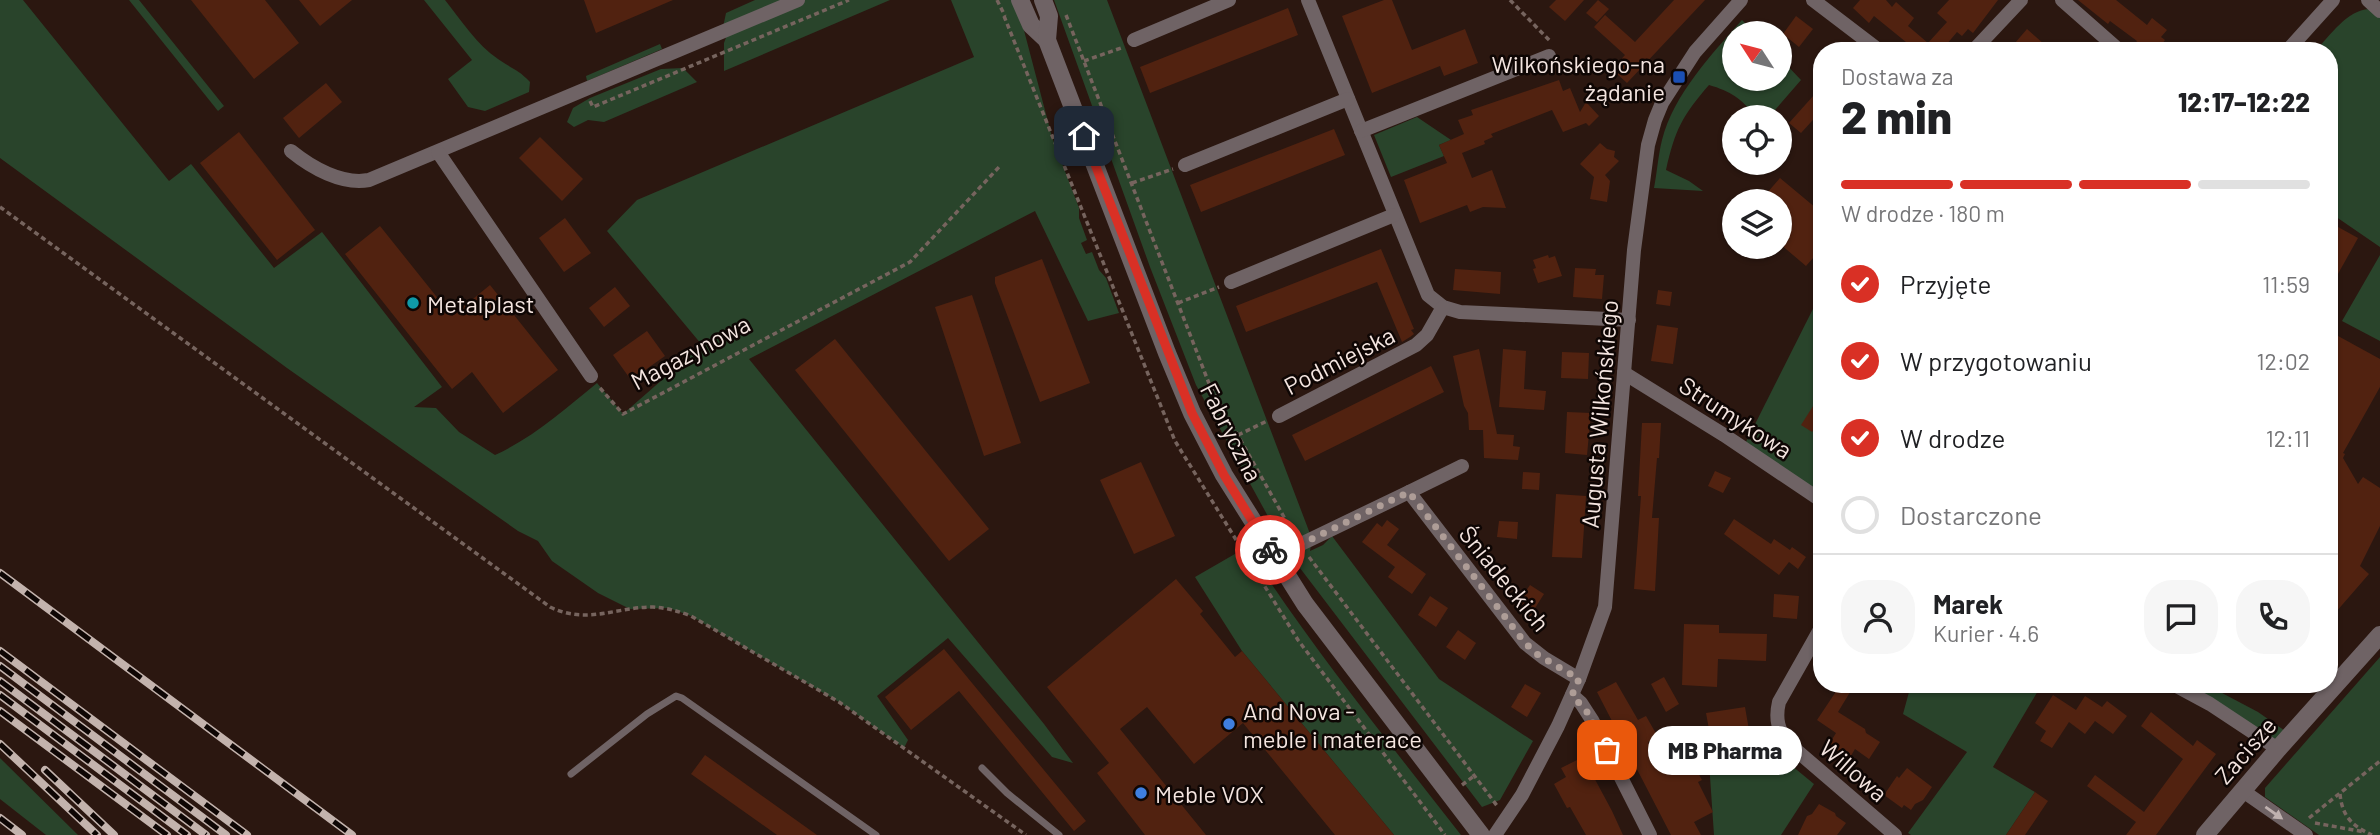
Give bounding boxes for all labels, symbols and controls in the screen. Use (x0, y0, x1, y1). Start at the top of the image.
north arrow (1722, 21, 1792, 91)
map controls (1722, 21, 1792, 259)
place label: Wilkońskiego-na żądanie (1492, 49, 1665, 106)
text: Dostawa za (1841, 62, 1953, 90)
marker: Wilkońskiego-na żądanie (1671, 69, 1687, 85)
text: 12:17–12:22 (2178, 86, 2310, 117)
text: 2 min (1841, 88, 1952, 143)
button: locate (1722, 105, 1792, 175)
pin (1054, 106, 1114, 166)
icon: home (1065, 117, 1103, 155)
button: layers (1722, 189, 1792, 259)
text: W drodze · 180 m (1841, 199, 2005, 227)
icon: check (1841, 265, 1879, 303)
text: Przyjęte (1900, 268, 1991, 299)
text: 11:59 (2262, 270, 2310, 298)
place label: Metalplast (427, 289, 535, 318)
marker: Metalplast (405, 295, 421, 311)
street label: Augusta Wilkońskiego (1575, 299, 1623, 529)
street label: Magazynowa (625, 308, 755, 396)
street label: Podmiejska (1279, 320, 1399, 400)
icon: check (1841, 342, 1879, 380)
text: W przygotowaniu (1900, 345, 2092, 376)
text: 12:02 (2257, 347, 2310, 375)
street label: Strumykowa (1674, 370, 1798, 464)
street label: Fabryczna (1195, 378, 1269, 486)
icon: check (1841, 419, 1879, 457)
text: W drodze (1900, 422, 2005, 453)
text: 12:11 (2266, 424, 2310, 452)
text: Dostarczone (1900, 499, 2042, 530)
courier (1235, 515, 1305, 585)
street label: Śniadeckich (1454, 519, 1556, 637)
icon: bike (1251, 531, 1289, 569)
button: person (1841, 580, 1915, 654)
button: chat (2144, 580, 2218, 654)
button: phone (2236, 580, 2310, 654)
text: Marek (1933, 588, 2003, 619)
text: Kurier · 4.6 (1933, 619, 2039, 647)
place label: And Nova - meble i materace (1243, 696, 1422, 753)
street label: Zacisze (2208, 711, 2282, 789)
marker: And Nova - meble i materace (1221, 716, 1237, 732)
pin (1577, 720, 1637, 780)
callout: MB Pharma (1649, 726, 1803, 774)
icon: bag (1588, 731, 1626, 769)
street label: Willowa (1814, 733, 1894, 807)
text: MB Pharma (1668, 736, 1782, 764)
place label: Meble VOX (1155, 779, 1264, 808)
marker: Meble VOX (1133, 785, 1149, 801)
one-way arrow (2265, 806, 2283, 820)

